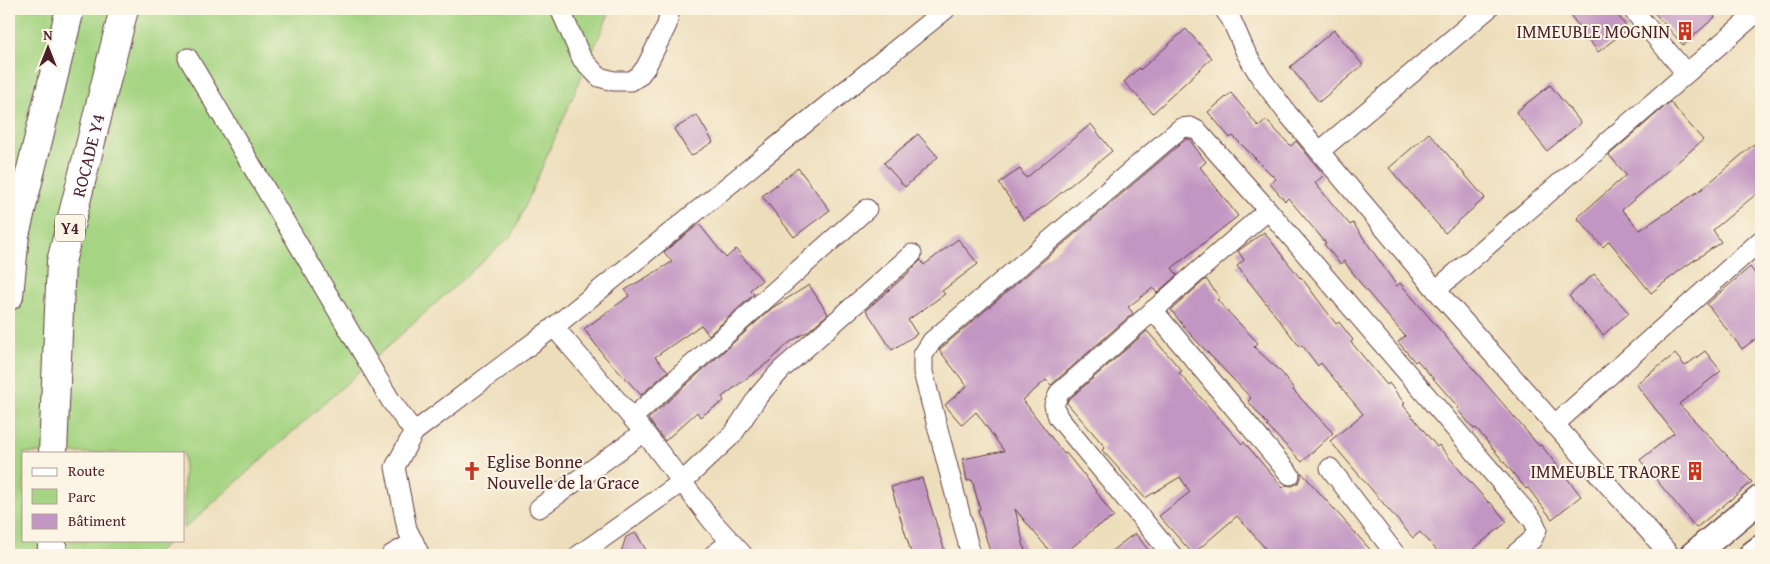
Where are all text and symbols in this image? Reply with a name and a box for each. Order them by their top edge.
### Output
place label: IMMEUBLE MOGNIN [1517,18,1670,45]
building icon: IMMEUBLE MOGNIN [1674,20,1696,42]
north arrow [22,22,72,72]
text: N [43,25,53,45]
street label: ROCADE Y4 [64,111,111,200]
road number: Y4 [55,214,85,242]
place label: Eglise Bonne Nouvelle de la Grace [487,448,640,496]
legend [22,452,185,542]
place label: IMMEUBLE TRAORE [1530,458,1680,485]
text: Route [68,460,105,481]
church icon: Eglise Bonne Nouvelle de la Grace [461,460,483,482]
building icon: IMMEUBLE TRAORE [1684,460,1706,482]
text: Parc [68,486,96,507]
text: Bâtiment [68,510,127,531]

